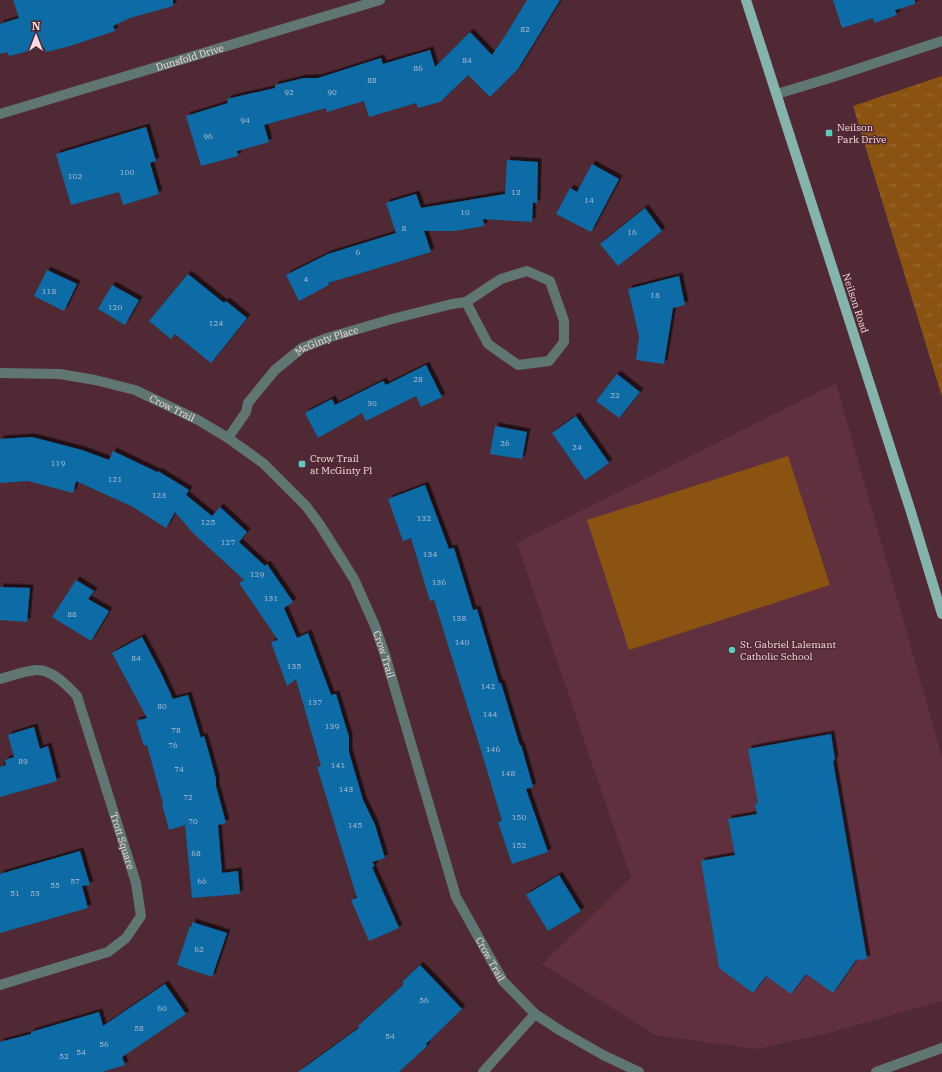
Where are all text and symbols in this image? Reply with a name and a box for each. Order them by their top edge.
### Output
north arrow [16,16,56,56]
text: N [32,19,41,33]
house number: 82 [520,24,530,34]
street label: Dunsfold Drive [154,41,225,74]
house number: 84 [462,55,472,65]
house number: 86 [413,63,423,73]
house number: 88 [367,75,377,85]
house number: 92 [284,87,294,97]
house number: 90 [327,87,337,97]
house number: 94 [240,115,250,125]
place label: Neilson Park Drive [837,121,886,146]
marker: Neilson Park Drive [824,128,834,138]
house number: 96 [203,131,213,141]
house number: 100 [120,167,134,177]
house number: 102 [68,171,82,181]
house number: 12 [511,187,521,197]
house number: 14 [584,195,594,205]
house number: 10 [460,207,470,217]
house number: 8 [402,223,407,233]
house number: 16 [627,227,637,237]
house number: 6 [356,247,361,257]
street label: Neilson Road [840,272,871,335]
house number: 4 [304,274,309,284]
house number: 118 [42,286,56,296]
house number: 18 [650,290,660,300]
house number: 120 [108,302,122,312]
house number: 124 [209,318,223,328]
street label: McGinty Place [292,323,360,358]
house number: 28 [413,374,423,384]
house number: 22 [610,390,620,400]
street label: Crow Trail [147,392,197,425]
house number: 30 [367,398,377,408]
house number: 26 [500,438,510,448]
house number: 24 [572,442,582,452]
place label: Crow Trail at McGinty Pl [310,452,372,477]
house number: 119 [51,458,65,468]
marker: Crow Trail at McGinty Pl [297,459,307,469]
house number: 121 [108,474,122,484]
house number: 123 [152,490,166,500]
house number: 132 [417,513,431,523]
house number: 125 [201,517,215,527]
house number: 127 [221,537,235,547]
house number: 134 [423,549,437,559]
house number: 129 [250,569,264,579]
house number: 136 [432,577,446,587]
house number: 131 [264,593,278,603]
house number: 88 [67,609,77,619]
house number: 138 [452,613,466,623]
street label: Crow Trail [370,629,397,680]
house number: 140 [455,637,469,647]
place label: St. Gabriel Lalemant Catholic School [740,638,837,663]
marker: St. Gabriel Lalemant Catholic School [727,645,737,655]
house number: 84 [131,653,141,663]
house number: 135 [287,661,301,671]
house number: 142 [481,681,495,691]
house number: 137 [308,697,322,707]
house number: 80 [157,701,167,711]
house number: 144 [483,709,497,719]
house number: 139 [325,721,339,731]
house number: 78 [171,725,181,735]
house number: 76 [168,740,178,750]
house number: 146 [486,744,500,754]
house number: 89 [18,756,28,766]
house number: 141 [331,760,345,770]
house number: 74 [174,764,184,774]
house number: 148 [501,768,515,778]
house number: 143 [339,784,353,794]
house number: 72 [183,792,193,802]
street label: Trott Square [107,811,137,871]
house number: 150 [512,812,526,822]
house number: 70 [188,816,198,826]
house number: 145 [348,820,362,830]
house number: 152 [512,840,526,850]
house number: 68 [191,848,201,858]
house number: 57 [70,876,80,886]
house number: 66 [197,876,207,886]
house number: 55 [50,880,60,890]
house number: 51 [10,888,20,898]
house number: 53 [30,888,40,898]
street label: Crow Trail [473,935,508,984]
house number: 62 [194,944,204,954]
house number: 56 [419,995,429,1005]
house number: 60 [157,1003,167,1013]
house number: 58 [134,1023,144,1033]
house number: 54 [385,1031,395,1041]
house number: 56 [99,1039,109,1049]
house number: 54 [76,1047,86,1057]
house number: 52 [59,1051,69,1061]

